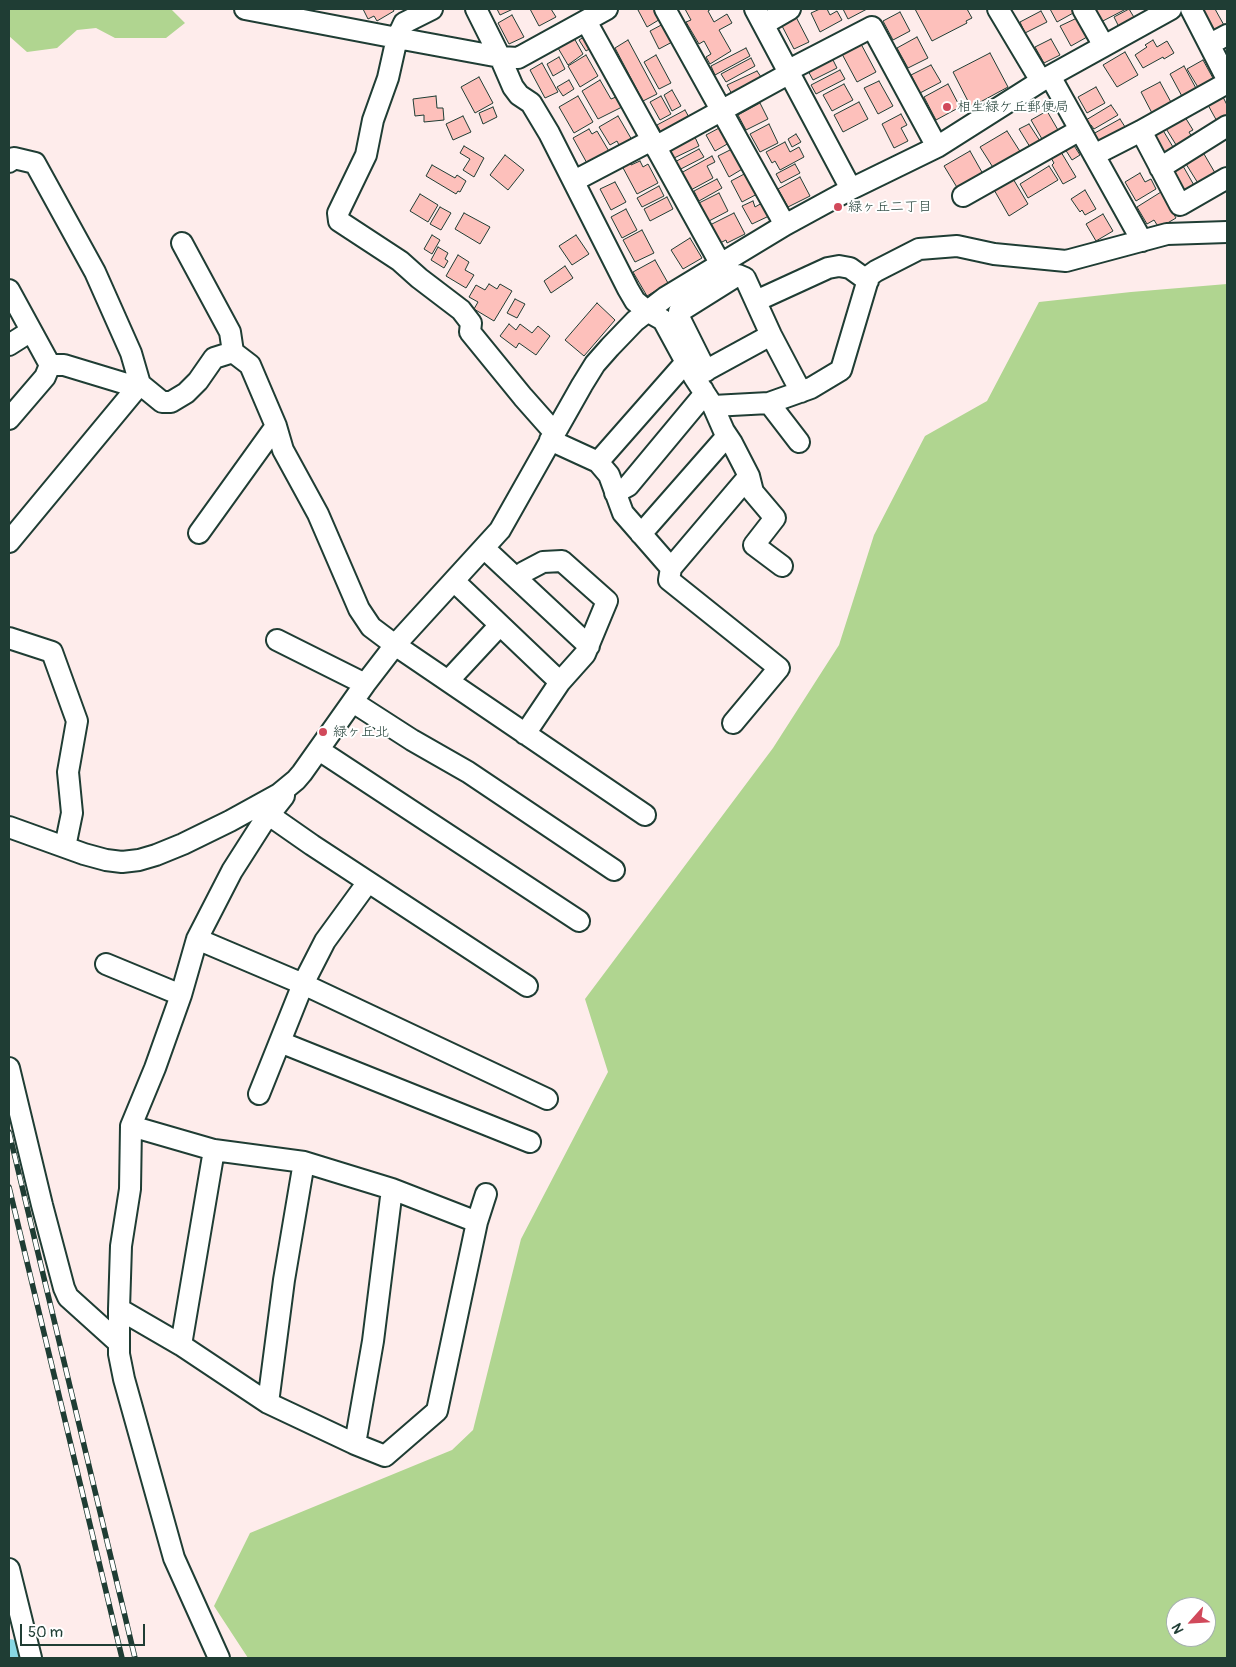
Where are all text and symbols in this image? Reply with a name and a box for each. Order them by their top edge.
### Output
place label: 相生緑ケ丘郵便局 [957,99,1069,115]
marker: 相生緑ケ丘郵便局 [941,101,953,113]
place label: 緑ヶ丘二丁目 [848,199,932,215]
marker: 緑ヶ丘二丁目 [832,201,844,213]
place label: 緑ヶ丘北 [333,724,389,740]
marker: 緑ヶ丘北 [317,726,329,738]
north arrow [1166,1597,1216,1647]
scale bar [22,1614,148,1646]
text: N [1168,1620,1188,1636]
text: 50 m [28,1623,63,1642]

